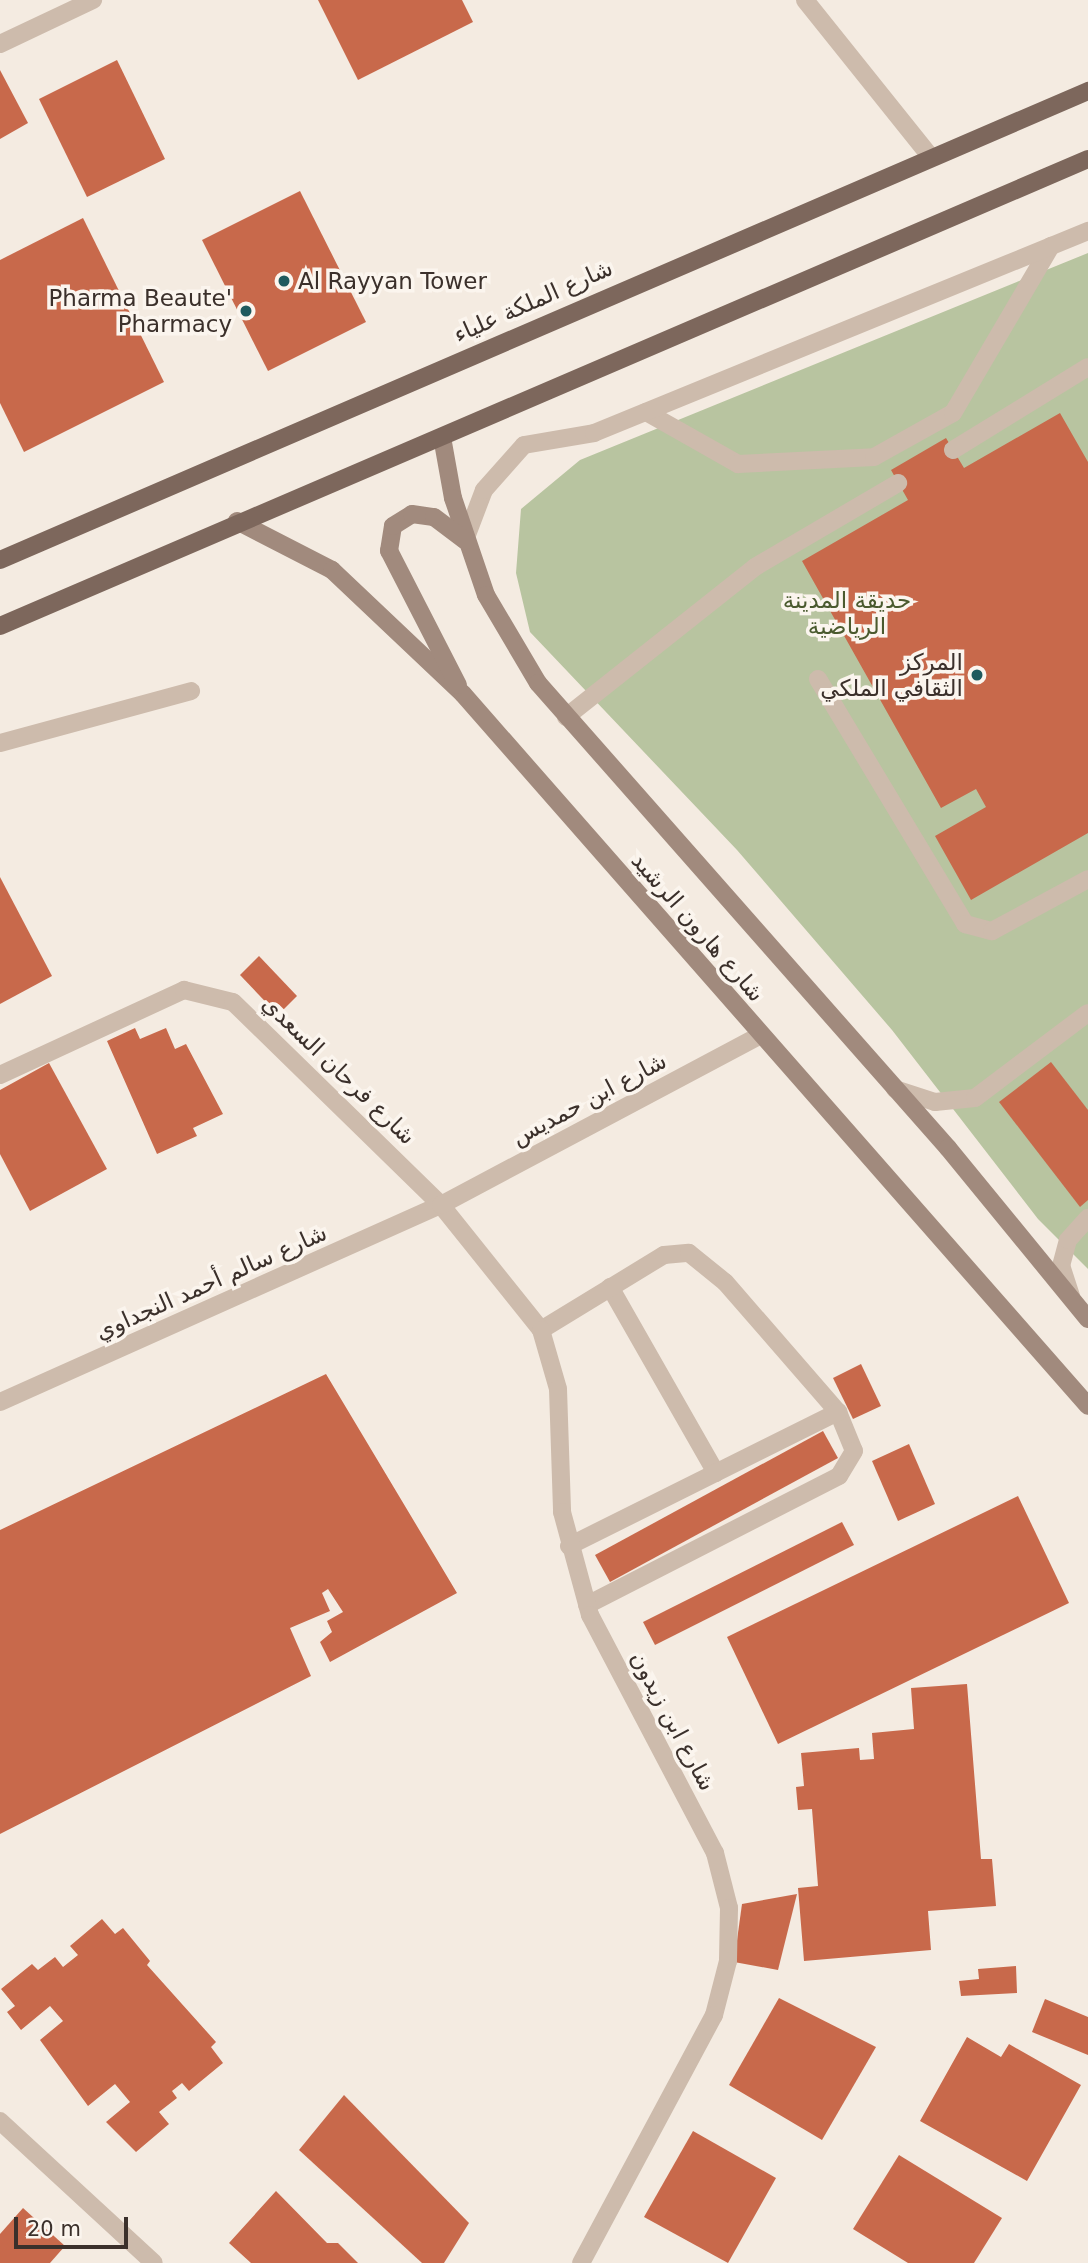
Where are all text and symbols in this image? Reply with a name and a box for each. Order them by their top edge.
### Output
street label: شارع الملكة علياء [449,254,617,348]
place label: Al Rayyan Tower [298,267,487,295]
marker: Al Rayyan Tower [276,273,292,289]
place label: Pharma Beaute' Pharmacy [49,284,232,338]
marker: Pharma Beaute' Pharmacy [238,303,254,319]
park label: حديقة المدينة الرياضية [783,586,911,640]
place label: المركز الثقافي الملكي [820,648,963,702]
marker: المركز الثقافي الملكي [969,667,985,683]
street label: شارع هارون الرشيد [626,847,770,1007]
street label: شارع فرحان السعدي [257,990,421,1150]
street label: شارع ابن حمديس [507,1047,671,1151]
street label: شارع سالم أحمد النجداوي [91,1218,331,1346]
street label: شارع ابن زيدون [625,1647,721,1795]
scale bar [18,2204,131,2248]
text: 20 m [27,2217,81,2241]

